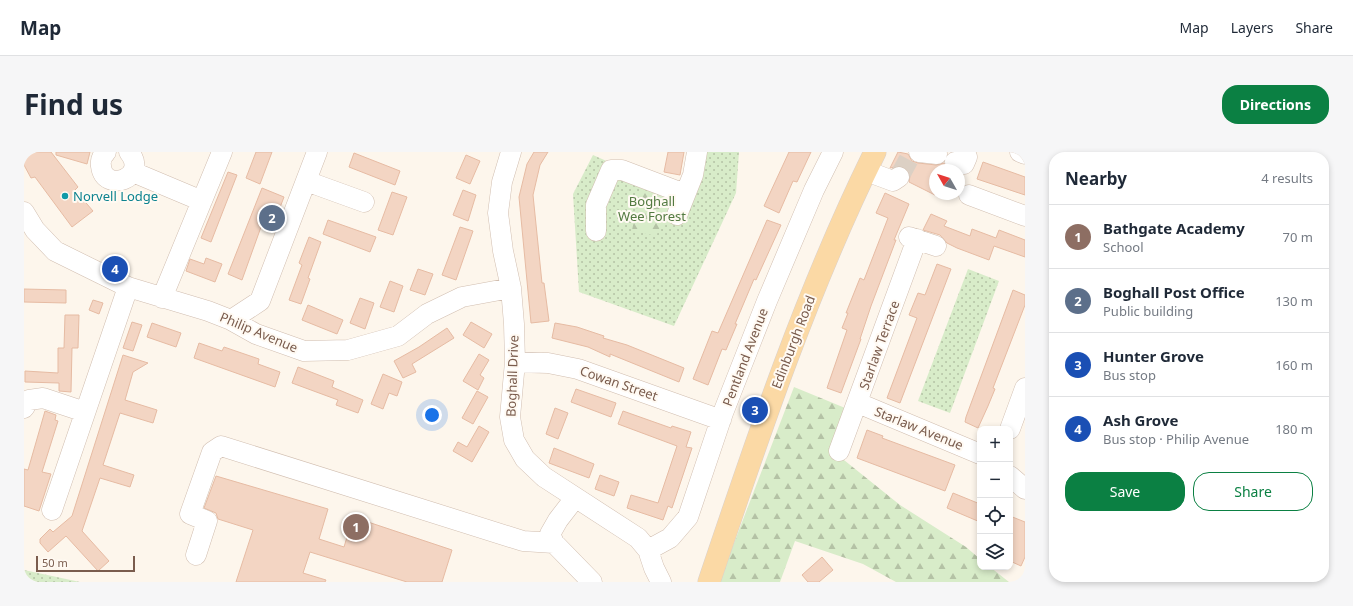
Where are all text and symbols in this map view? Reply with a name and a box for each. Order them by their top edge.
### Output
text: Map [20,15,61,41]
text: Map [1180,18,1209,37]
text: Layers [1231,18,1273,37]
text: Share [1295,18,1333,37]
text: Find us [24,85,123,123]
button: Directions [1222,85,1329,124]
north arrow [929,164,965,200]
text: Nearby [1065,167,1127,190]
text: 4 results [1261,169,1313,187]
place label: Norvell Lodge [73,187,158,205]
marker: Norvell Lodge [60,191,70,201]
park label: Boghall Wee Forest [618,192,686,225]
pin: 2 [259,203,285,233]
text: Bathgate Academy [1103,218,1245,238]
text: 1 [1074,228,1082,246]
text: 70 m [1283,228,1313,246]
text: School [1103,238,1144,256]
pin: 4 [102,254,128,284]
text: Boghall Post Office [1103,282,1245,302]
text: 2 [1074,292,1082,310]
text: 130 m [1275,292,1313,310]
street label: Edinburgh Road [767,293,819,391]
street label: Starlaw Terrace [855,298,903,392]
text: Public building [1103,302,1193,320]
street label: Pentland Avenue [718,305,772,409]
street label: Philip Avenue [217,308,301,356]
street label: Boghall Drive [502,335,522,417]
text: Hunter Grove [1103,346,1204,366]
text: 3 [1074,356,1082,374]
text: 160 m [1275,356,1313,374]
street label: Cowan Street [578,361,661,405]
text: Bus stop [1103,366,1156,384]
pin: 3 [742,395,768,425]
street label: Starlaw Avenue [872,402,966,454]
your location [422,405,442,425]
text: Ash Grove [1103,410,1178,430]
text: 4 [1074,420,1082,438]
text: 180 m [1275,420,1313,438]
map controls [977,426,1013,570]
button: + [977,426,1013,462]
text: Bus stop · Philip Avenue [1103,430,1249,448]
button: − [977,462,1013,498]
button: Save [1065,472,1185,511]
button: Share [1193,472,1313,511]
button: locate [977,498,1013,534]
pin: 1 [343,512,369,542]
button: layers [977,534,1013,570]
scale bar [36,554,135,573]
text: 50 m [42,555,68,570]

